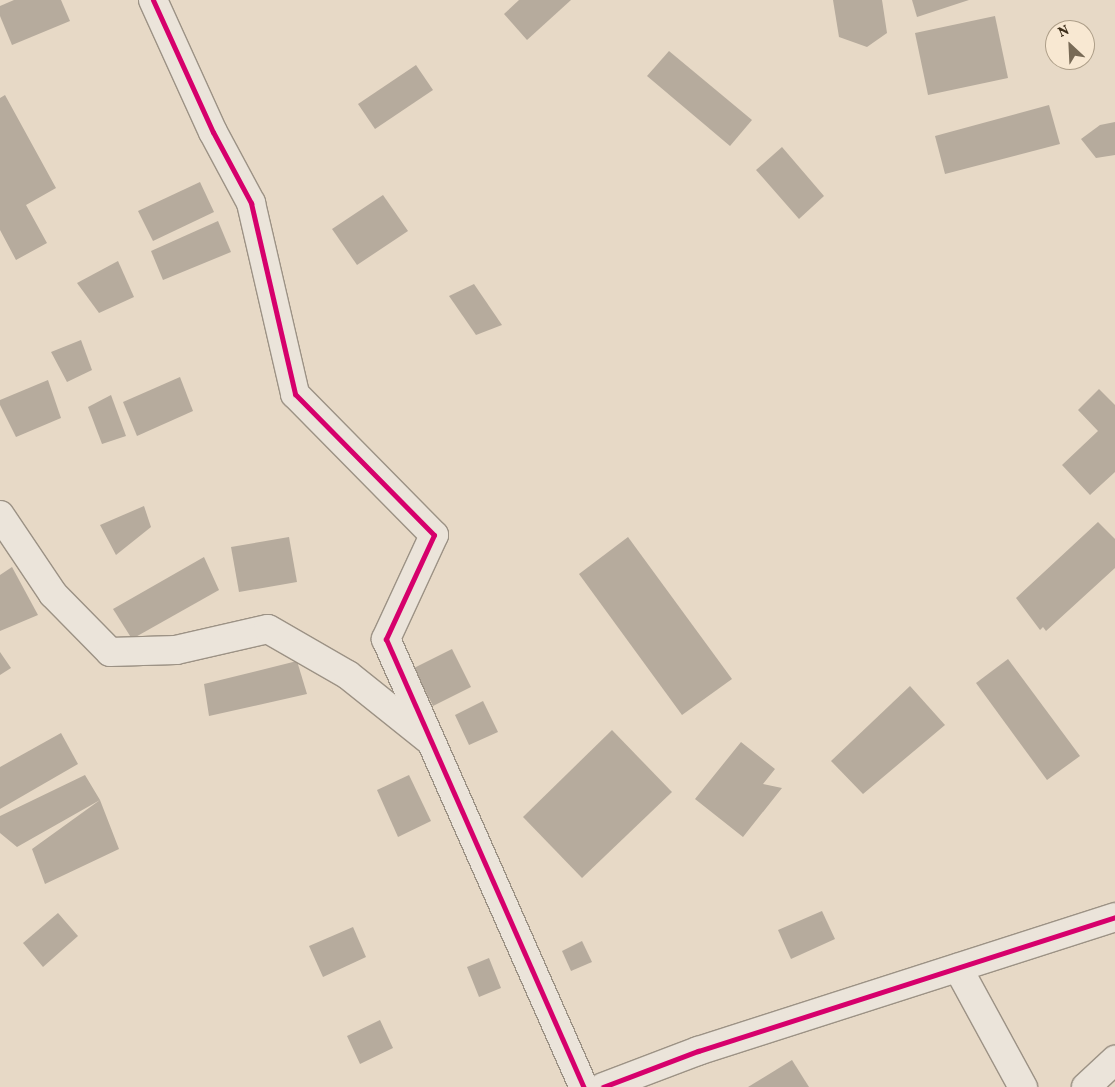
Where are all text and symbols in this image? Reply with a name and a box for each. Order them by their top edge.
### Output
north arrow [1045,20,1095,70]
text: N [1055,21,1072,43]

